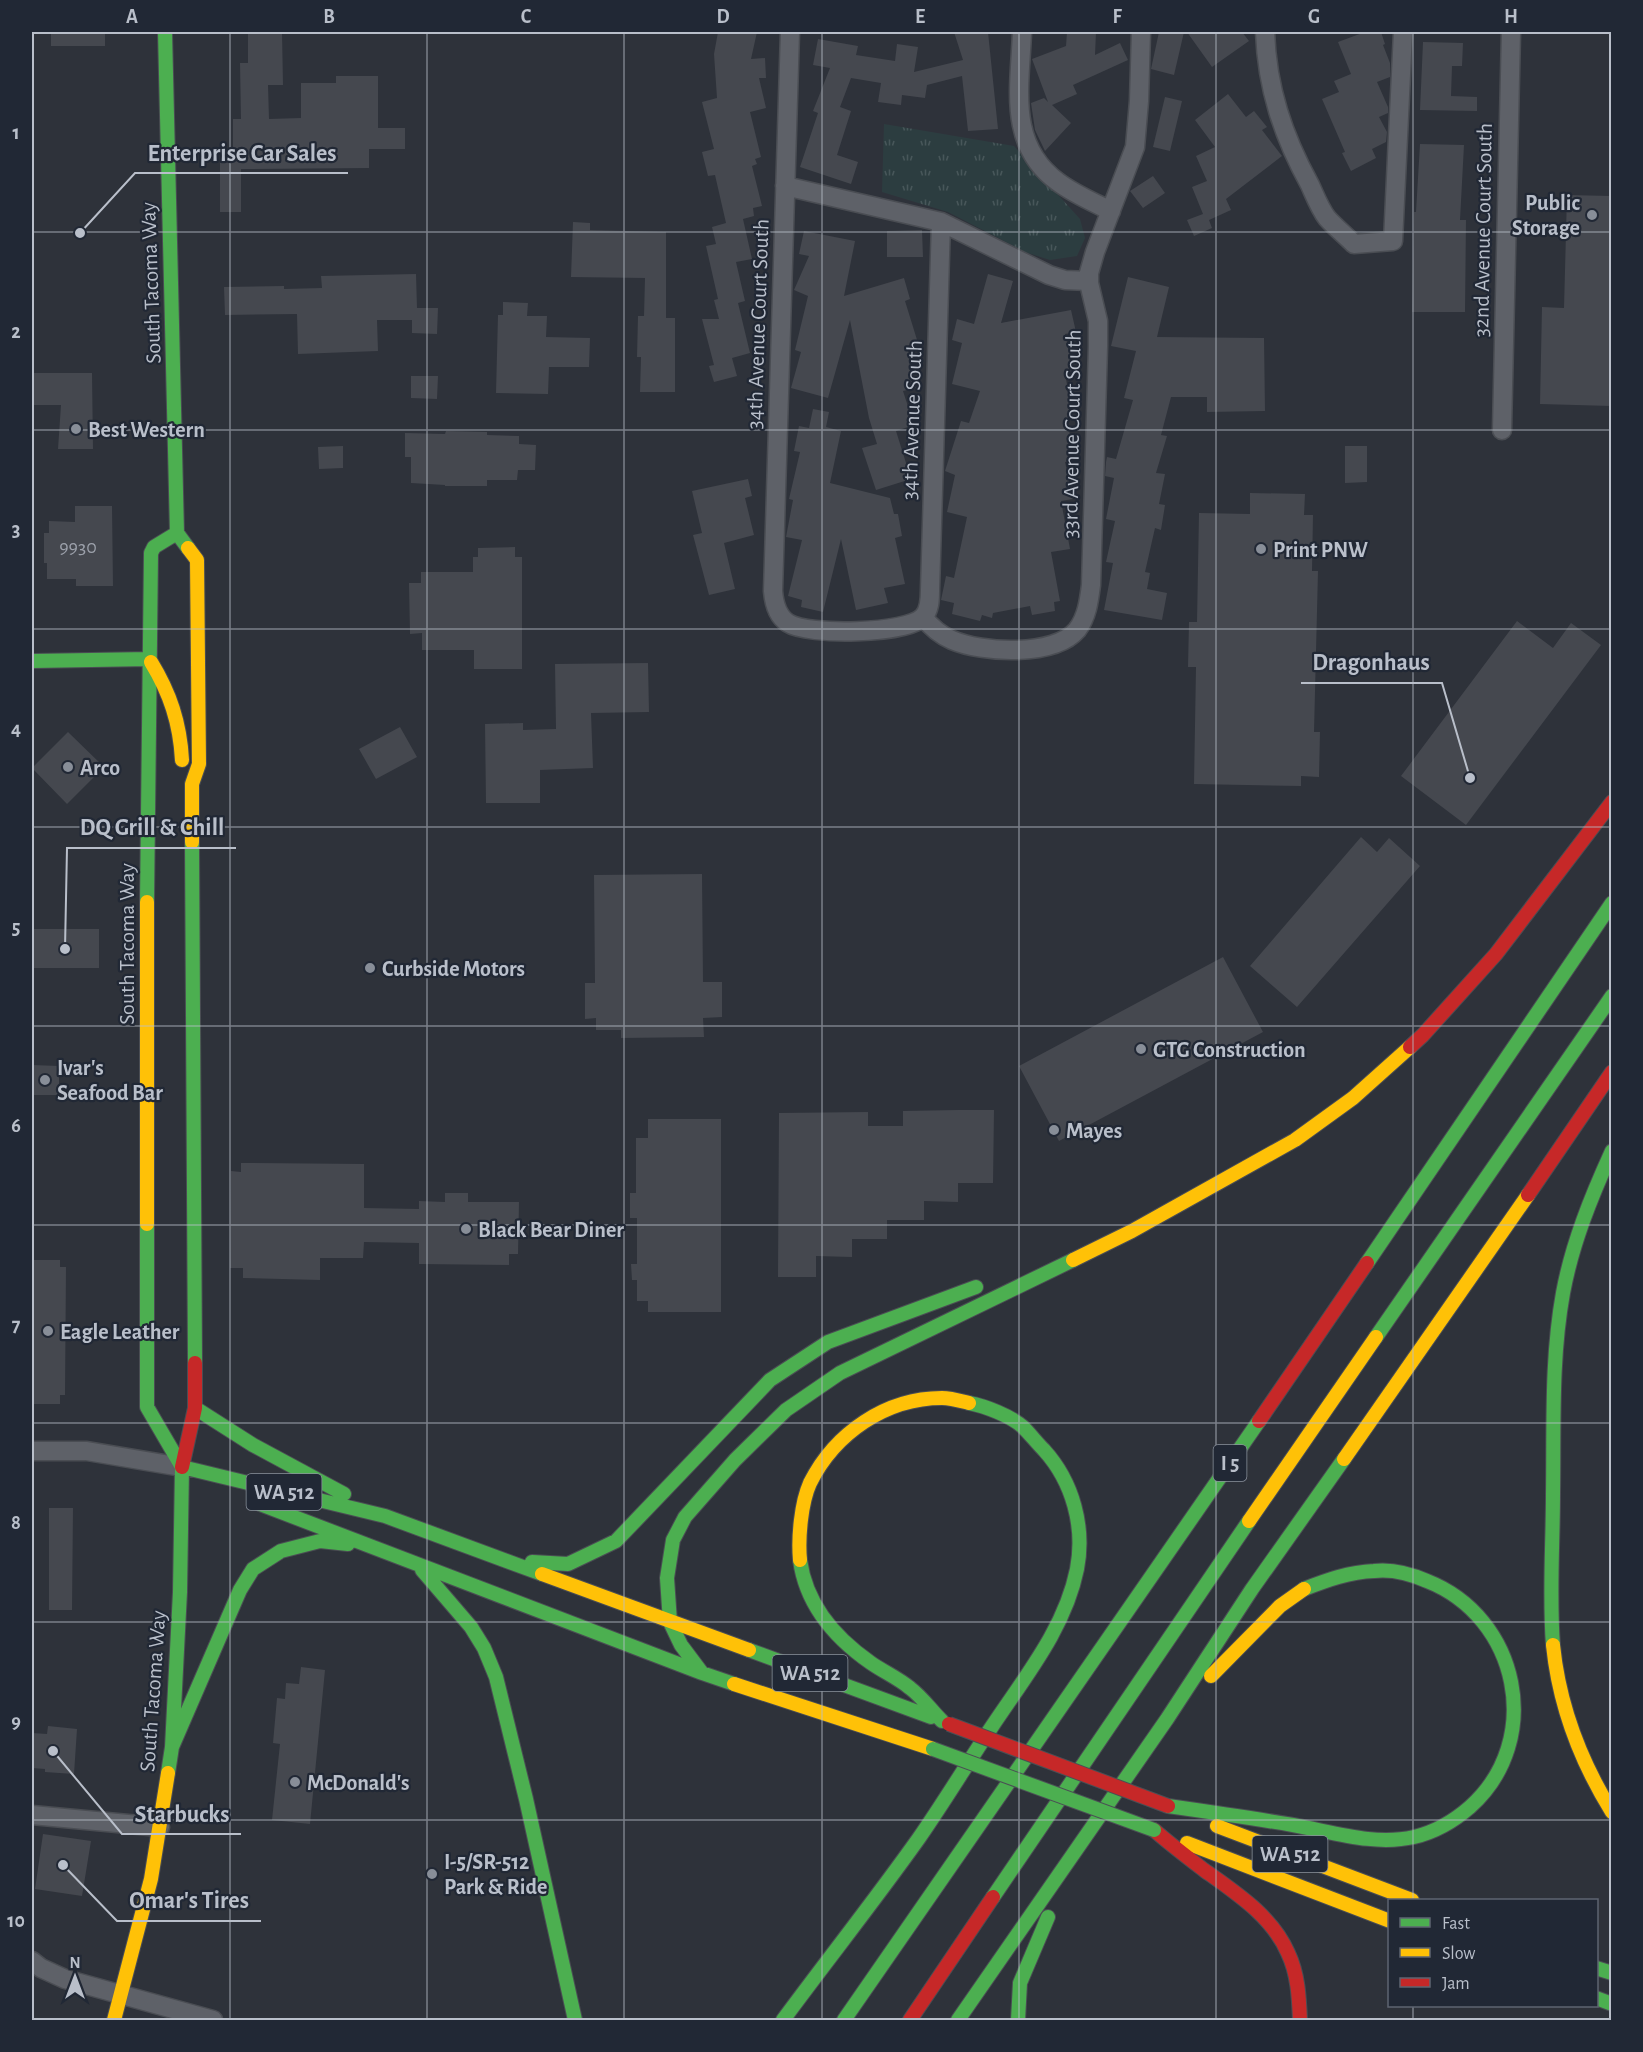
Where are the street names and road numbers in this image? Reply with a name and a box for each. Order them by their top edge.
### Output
street label: 32nd Avenue Court South [1470,123,1496,337]
street label: South Tacoma Way [137,201,165,364]
street label: 34th Avenue Court South [743,218,773,430]
street label: 33rd Avenue Court South [1059,329,1085,539]
street label: 34th Avenue South [898,340,926,500]
street label: South Tacoma Way [116,863,138,1025]
road number: I 5 [1214,1445,1246,1481]
road number: WA 512 [246,1474,322,1510]
street label: South Tacoma Way [136,1609,170,1772]
road number: WA 512 [772,1655,848,1691]
road number: WA 512 [1252,1836,1328,1872]

